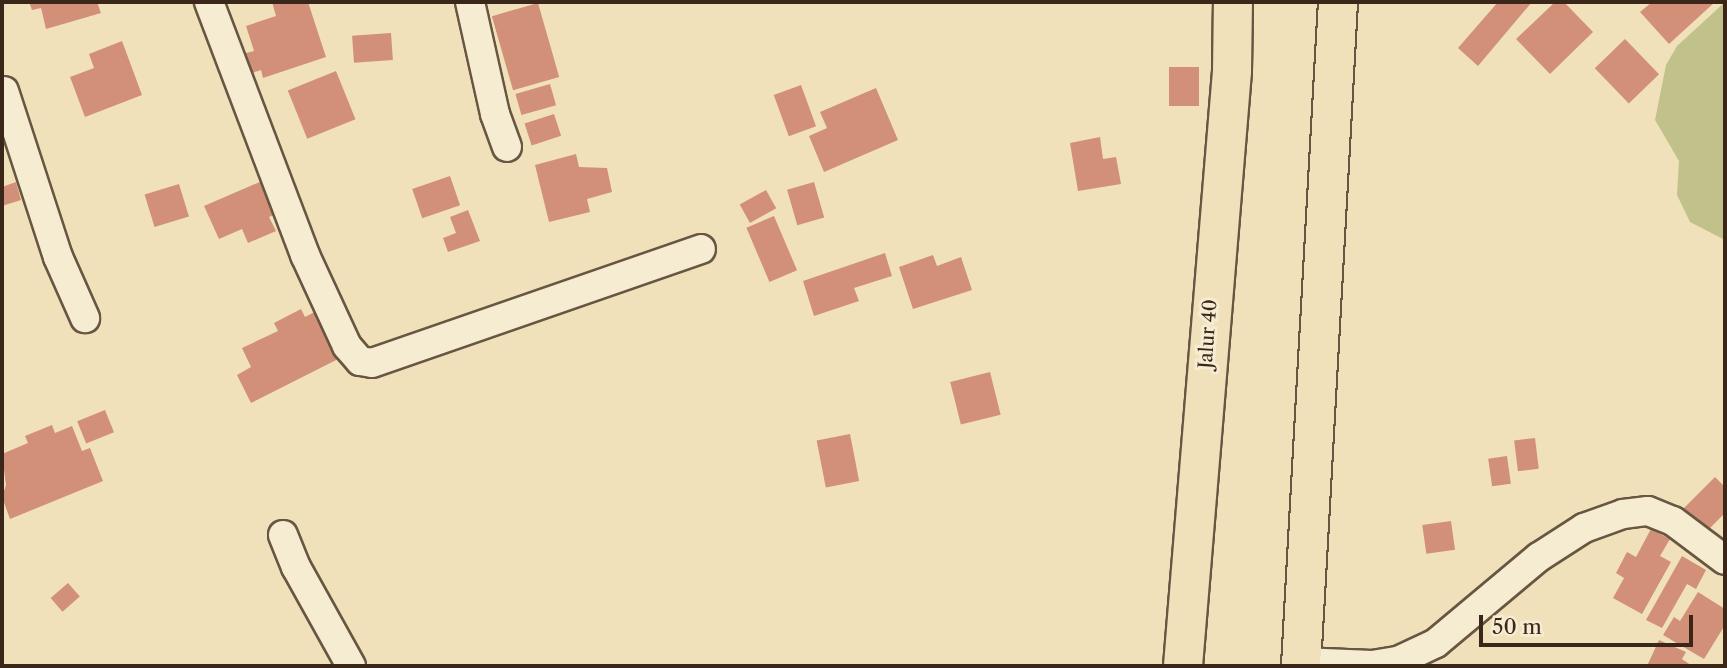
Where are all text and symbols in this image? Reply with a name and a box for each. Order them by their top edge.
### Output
street label: Jalur 40 [1194,298,1222,370]
scale bar [1482,602,1696,646]
text: 50 m [1492,614,1542,639]

